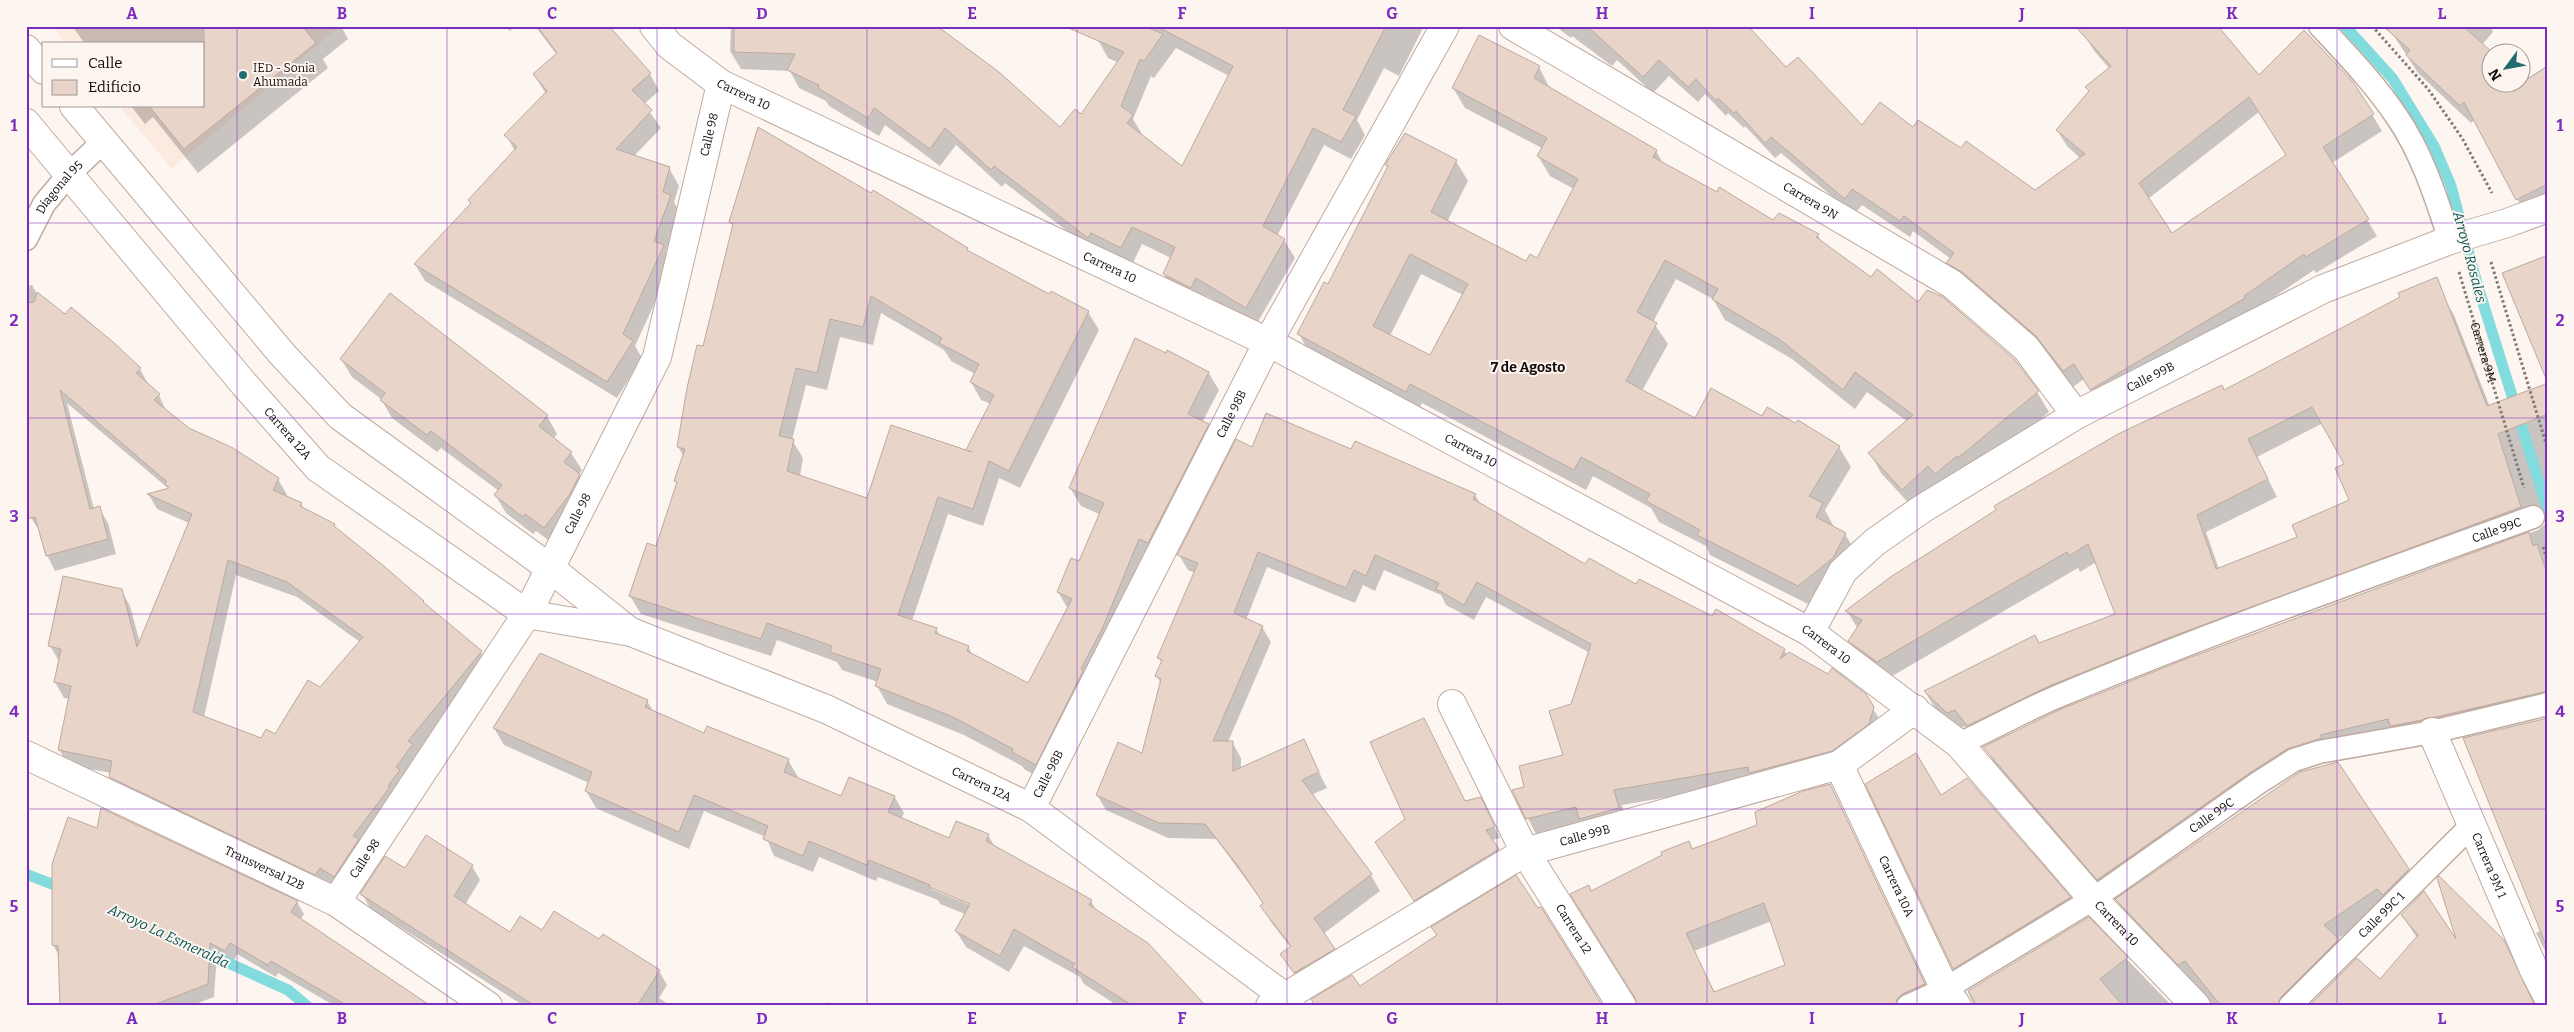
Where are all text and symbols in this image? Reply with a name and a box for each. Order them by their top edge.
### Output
text: A [126,4,138,23]
text: B [337,4,347,23]
text: C [547,4,557,23]
text: D [756,4,768,23]
text: E [967,4,977,23]
text: F [1178,4,1187,23]
text: G [1386,4,1398,23]
text: H [1596,4,1609,23]
text: I [1809,4,1815,23]
text: J [2018,4,2025,23]
text: K [2226,4,2238,23]
text: L [2438,4,2447,23]
legend [42,42,205,108]
north arrow [2482,42,2532,92]
text: Calle [88,54,122,72]
place label: IED - Sonia Ahumada [253,61,316,89]
text: N [2485,65,2505,84]
marker: IED - Sonia Ahumada [237,69,249,81]
street label: Carrera 10 [714,76,772,113]
text: Edificio [88,78,141,96]
street label: Calle 98 [697,111,721,158]
text: 1 [11,116,18,135]
text: 1 [2557,116,2564,135]
street label: Diagonal 95 [33,158,86,216]
street label: Carrera 9N [1780,179,1841,223]
water label: Arroyo Rosales [2449,209,2490,305]
street label: Carrera 10 [1081,249,1139,286]
text: 2 [9,311,19,330]
text: 2 [2555,311,2565,330]
street label: Carrera 9M [2467,320,2499,385]
district label: 7 de Agosto [1491,359,1565,376]
street label: Calle 99B [2124,359,2177,395]
street label: Calle 98B [1213,388,1249,440]
street label: Carrera 12A [261,405,315,463]
street label: Carrera 10 [1442,431,1499,470]
street label: Calle 98 [562,491,594,537]
text: 3 [9,507,19,526]
text: 3 [2555,507,2565,526]
street label: Calle 99C [2470,515,2524,546]
street label: Carrera 10 [1799,622,1853,667]
text: 4 [9,702,19,721]
text: 4 [2555,702,2565,721]
street label: Calle 98B [1030,748,1066,800]
street label: Carrera 12A [949,764,1014,805]
street label: Calle 99C [2186,795,2237,836]
street label: Calle 99B [1558,822,1612,849]
street label: Carrera 9M 1 [2469,830,2509,900]
street label: Calle 98 [347,836,383,881]
street label: Transversal 12B [222,843,307,893]
street label: Carrera 10A [1876,853,1917,919]
street label: Calle 99C 1 [2356,889,2407,941]
text: 5 [10,897,19,916]
text: 5 [2556,897,2565,916]
street label: Carrera 10 [2092,898,2142,949]
water label: Arroyo La Esmeralda [105,901,232,972]
street label: Carrera 12 [1553,901,1594,956]
text: A [126,1009,138,1028]
text: B [337,1009,347,1028]
text: C [547,1009,557,1028]
text: D [756,1009,768,1028]
text: E [967,1009,977,1028]
text: F [1178,1009,1187,1028]
text: G [1386,1009,1398,1028]
text: H [1596,1009,1609,1028]
text: I [1809,1009,1815,1028]
text: J [2018,1009,2025,1028]
text: K [2226,1009,2238,1028]
text: L [2438,1009,2447,1028]

